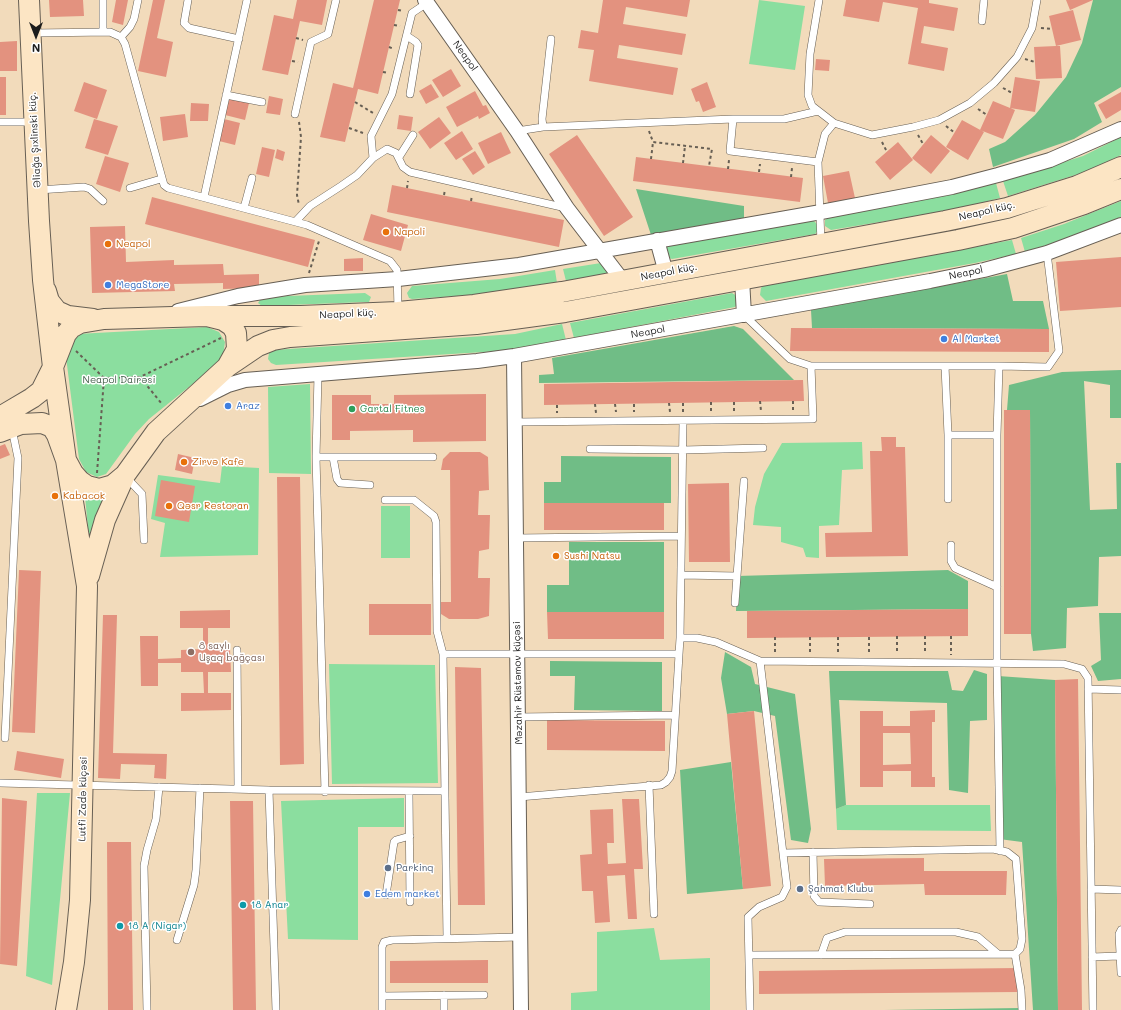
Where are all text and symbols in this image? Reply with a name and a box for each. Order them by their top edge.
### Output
north arrow [16,16,56,56]
street label: Neapol [450,38,480,74]
text: N [32,41,40,56]
street label: Əliağa Şıxlinski küç. [26,92,44,188]
street label: Neapol küç. [958,199,1016,223]
place label: Napoli [394,226,425,238]
marker: Napoli [381,227,391,237]
place label: Neapol [116,238,150,250]
marker: Neapol [103,239,113,249]
street label: Neapol küç. [640,261,698,283]
street label: Neapol [948,264,984,282]
place label: MegaStore [116,279,169,291]
marker: MegaStore [103,280,113,290]
street label: Neapol küç. [319,307,377,321]
street label: Neapol [630,323,666,341]
place label: Al Market [952,333,1000,345]
marker: Al Market [939,334,949,344]
park label: Neapol Dairəsi [83,374,155,386]
place label: Araz [236,400,260,412]
marker: Araz [223,401,233,411]
place label: Gartal Fitnes [360,403,425,415]
marker: Gartal Fitnes [347,404,357,414]
place label: Zirvə Kafe [192,456,244,468]
marker: Zirvə Kafe [179,457,189,467]
place label: Kabacok [63,490,105,502]
marker: Kabacok [50,491,60,501]
place label: Qəsr Restoran [177,500,249,512]
marker: Qəsr Restoran [164,501,174,511]
place label: Sushi Natsu [564,550,620,562]
marker: Sushi Natsu [551,551,561,561]
street label: Məzahir Rüstəmov küçəsi [511,621,525,745]
place label: 8 saylı Uşaq bağçası [199,640,265,664]
marker: 8 saylı Uşaq bağçası [186,647,196,657]
street label: Lutfi Zadə küçəsi [76,757,90,841]
place label: Parkinq [396,862,434,874]
marker: Parkinq [383,863,393,873]
place label: Şahmat Klubu [808,883,873,895]
marker: Şahmat Klubu [795,884,805,894]
place label: Edem market [375,888,440,900]
marker: Edem market [362,889,372,899]
place label: 18 Anar [251,899,288,911]
marker: 18 Anar [238,900,248,910]
place label: 18 A (Nigar) [128,920,186,932]
marker: 18 A (Nigar) [115,921,125,931]

